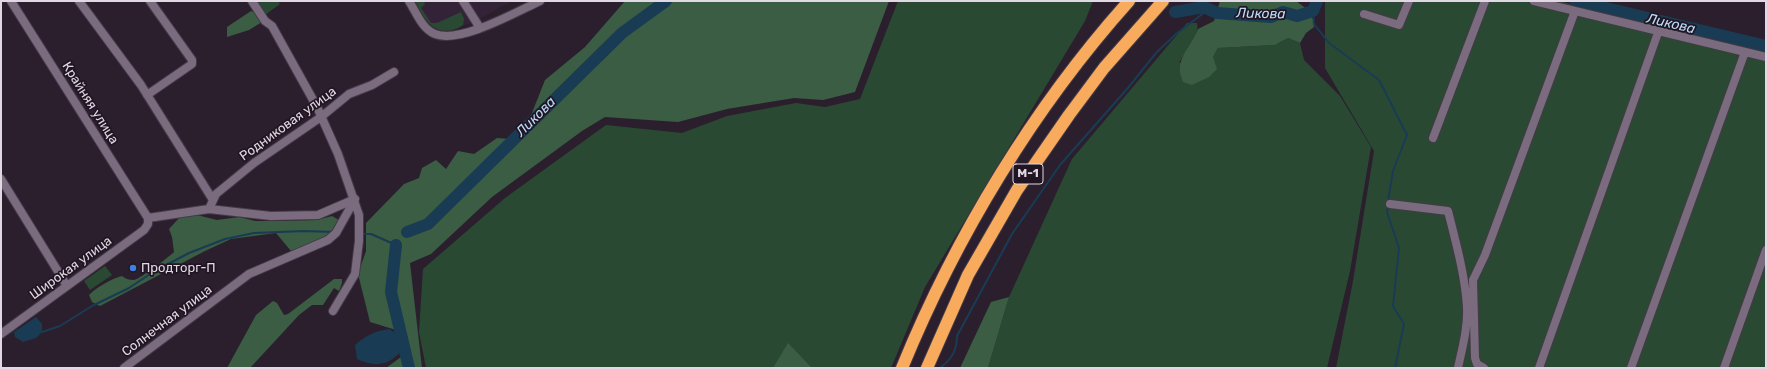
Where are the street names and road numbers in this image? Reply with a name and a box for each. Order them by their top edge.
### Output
street label: Крайняя улица [59,59,121,147]
street label: Родниковая улица [237,84,339,164]
road number: М-1 [1013,164,1043,184]
street label: Широкая улица [27,233,115,303]
street label: Солнечная улица [119,282,215,360]

